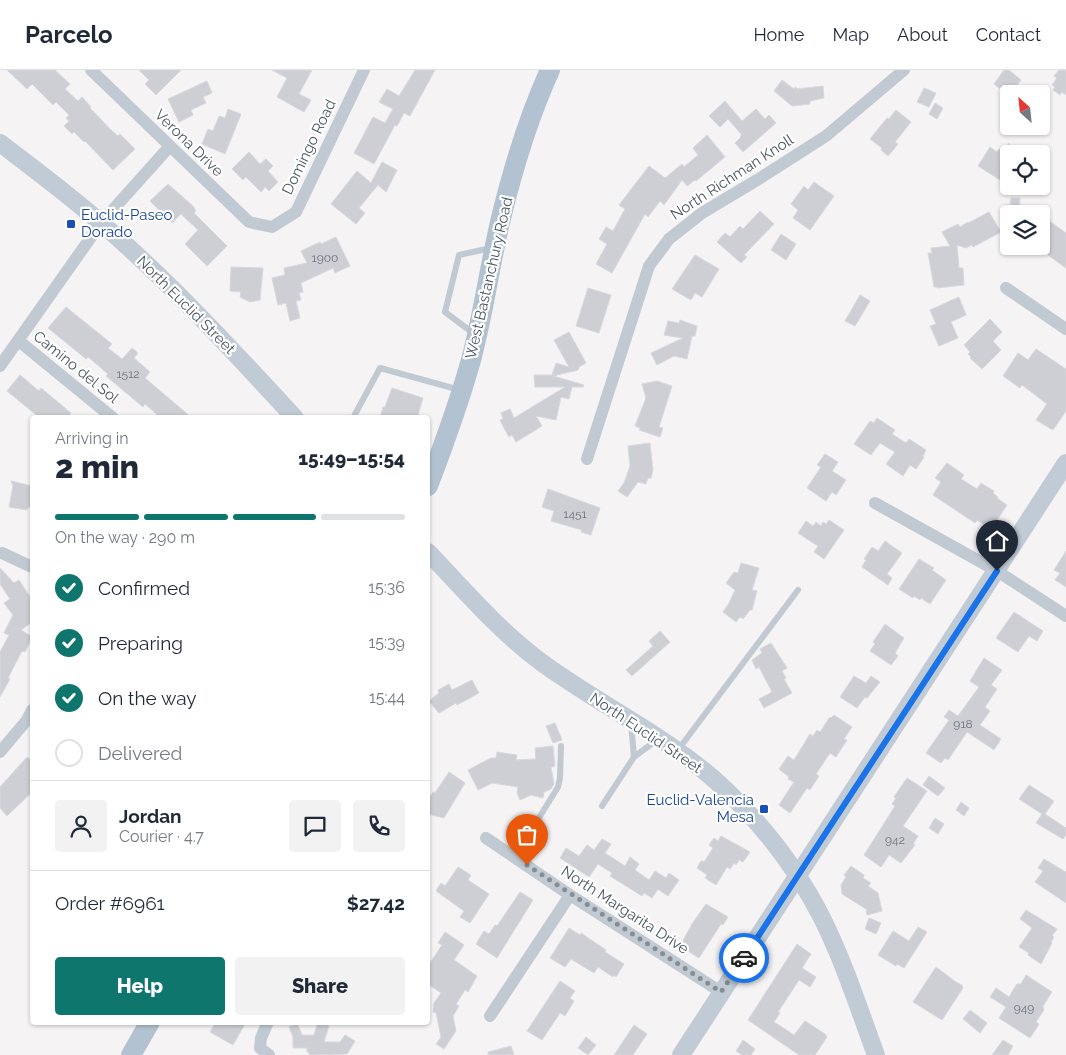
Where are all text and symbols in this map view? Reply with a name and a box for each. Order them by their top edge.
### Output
text: Parcelo [25,20,113,49]
text: Home [753,24,804,45]
text: Map [832,24,869,45]
text: About [897,24,948,45]
text: Contact [976,24,1041,45]
north arrow [1000,85,1050,135]
map controls [1000,85,1050,255]
street label: Domingo Road [278,97,340,197]
street label: Verona Drive [151,106,227,180]
street label: North Richman Knoll [667,130,798,224]
button: locate [1000,145,1050,195]
street label: West Bastanchury Road [462,195,516,361]
button: layers [1000,205,1050,255]
place label: Euclid-Paseo Dorado [81,206,173,241]
marker: Euclid-Paseo Dorado [65,218,77,230]
house number: 1900 [312,251,338,265]
street label: North Euclid Street [133,252,239,358]
street label: Camino del Sol [30,327,123,408]
house number: 1512 [116,367,140,381]
text: Arriving in [55,429,129,448]
text: 15:49–15:54 [298,447,405,469]
text: 2 min [55,448,139,485]
house number: 1451 [563,507,587,521]
pin [976,520,1018,571]
icon: home [983,527,1011,555]
text: On the way · 290 m [55,528,195,547]
icon: check [55,574,83,602]
text: Confirmed [98,577,190,599]
text: 15:36 [368,578,405,597]
icon: check [55,629,83,657]
text: Preparing [98,632,183,654]
text: 15:39 [369,633,405,652]
icon: check [55,684,83,712]
text: On the way [98,687,197,709]
text: 15:44 [369,688,405,707]
street label: North Euclid Street [586,689,706,777]
house number: 918 [953,717,973,731]
text: Delivered [98,742,182,764]
place label: Euclid-Valencia Mesa [647,791,754,826]
button: person [55,800,107,852]
button: chat [289,800,341,852]
button: phone [353,800,405,852]
marker: Euclid-Valencia Mesa [758,803,770,815]
text: Jordan [119,805,182,827]
pin [506,814,548,865]
icon: bag [513,821,541,849]
text: Courier · 4.7 [119,827,204,846]
house number: 942 [885,833,905,847]
street label: North Margarita Drive [558,862,692,958]
text: Order #6961 [55,892,165,914]
text: $27.42 [347,892,405,914]
courier [719,933,769,983]
icon: car [730,944,758,972]
button: Help [55,957,225,1015]
button: Share [235,957,405,1015]
house number: 949 [1014,1001,1034,1015]

